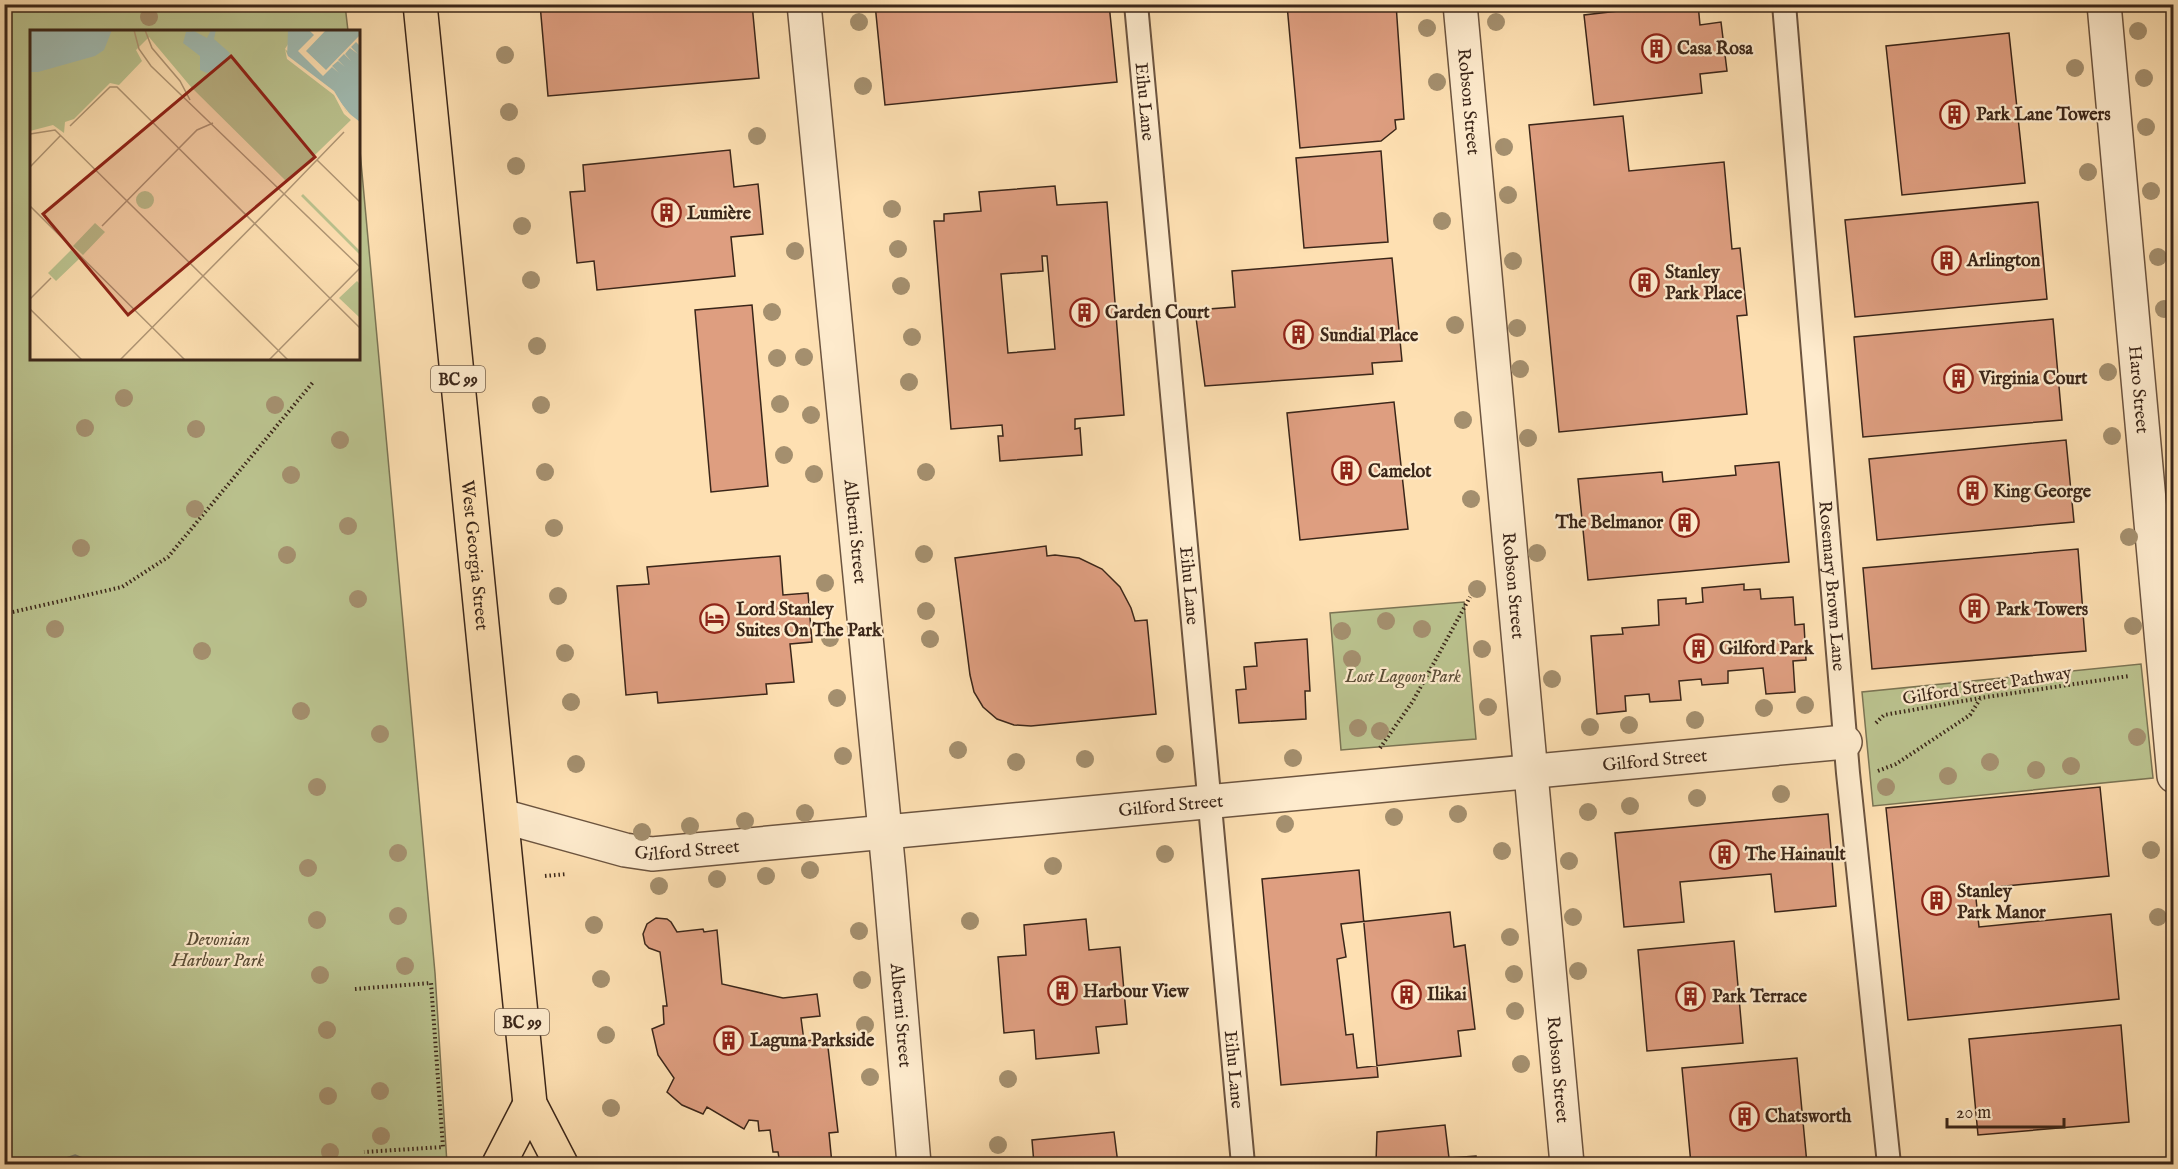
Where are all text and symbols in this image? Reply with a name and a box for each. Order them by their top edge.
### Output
inset map [30,30,360,360]
building icon: Casa Rosa [1640,32,1672,64]
place label: Casa Rosa [1677,38,1754,61]
street label: Robson Street [1451,47,1484,156]
street label: Eihu Lane [1128,62,1159,142]
building icon: Park Lane Towers [1939,98,1971,130]
place label: Park Lane Towers [1976,104,2111,127]
building icon: Lumière [650,197,682,229]
place label: Lumière [687,203,752,226]
building icon: Arlington [1930,244,1962,276]
place label: Arlington [1966,250,2041,273]
place label: Stanley Park Place [1665,262,1743,306]
building icon: Stanley Park Place [1628,266,1660,298]
building icon: Garden Court [1068,296,1100,328]
place label: Garden Court [1105,302,1211,325]
building icon: Sundial Place [1283,319,1315,351]
place label: Sundial Place [1320,325,1419,348]
street label: Haro Street [2122,345,2153,435]
building icon: Virginia Court [1942,362,1974,394]
road number: BC 99 [431,366,485,392]
place label: Virginia Court [1978,368,2088,391]
building icon: Camelot [1331,455,1363,487]
place label: Camelot [1368,461,1432,484]
building icon: King George [1956,475,1988,507]
street label: Alberni Street [838,477,871,585]
street label: West Georgia Street [455,479,493,632]
place label: King George [1993,481,2092,504]
street label: Rosemary Brown Lane [1812,500,1849,672]
building icon: The Belmanor [1668,506,1700,538]
place label: The Belmanor [1554,512,1663,535]
street label: Robson Street [1496,531,1529,640]
street label: Eihu Lane [1173,546,1203,626]
building icon: Park Towers [1959,593,1991,625]
place label: Lord Stanley Suites On The Park [736,599,883,643]
place label: Park Towers [1996,599,2089,622]
hotel icon: Lord Stanley Suites On The Park [699,603,731,635]
building icon: Gilford Park [1682,632,1714,664]
place label: Gilford Park [1719,638,1815,661]
street label: Gilford Street Pathway [1901,662,2073,711]
park label: Lost Lagoon Park [1344,666,1461,689]
street label: Gilford Street [1601,745,1708,778]
street label: Gilford Street [1118,790,1224,823]
street label: Gilford Street [633,836,740,867]
building icon: The Hainault [1708,838,1740,870]
place label: The Hainault [1744,844,1847,867]
place label: Stanley Park Manor [1957,881,2046,925]
building icon: Stanley Park Manor [1920,885,1952,917]
park label: Devonian Harbour Park [171,929,264,973]
street label: Alberni Street [884,961,916,1069]
building icon: Harbour View [1046,975,1078,1007]
building icon: Ilikai [1390,978,1422,1010]
building icon: Park Terrace [1675,980,1707,1012]
place label: Harbour View [1083,981,1190,1004]
place label: Ilikai [1427,984,1467,1007]
place label: Park Terrace [1712,986,1808,1009]
road number: BC 99 [495,1009,549,1035]
street label: Robson Street [1540,1015,1573,1124]
building icon: Laguna Parkside [713,1024,745,1056]
street label: Eihu Lane [1218,1029,1248,1110]
place label: Laguna Parkside [750,1030,875,1053]
scale bar [1947,1091,2064,1129]
building icon: Chatsworth [1728,1100,1760,1132]
text: 20 m [1956,1102,1991,1125]
place label: Chatsworth [1765,1106,1852,1129]

